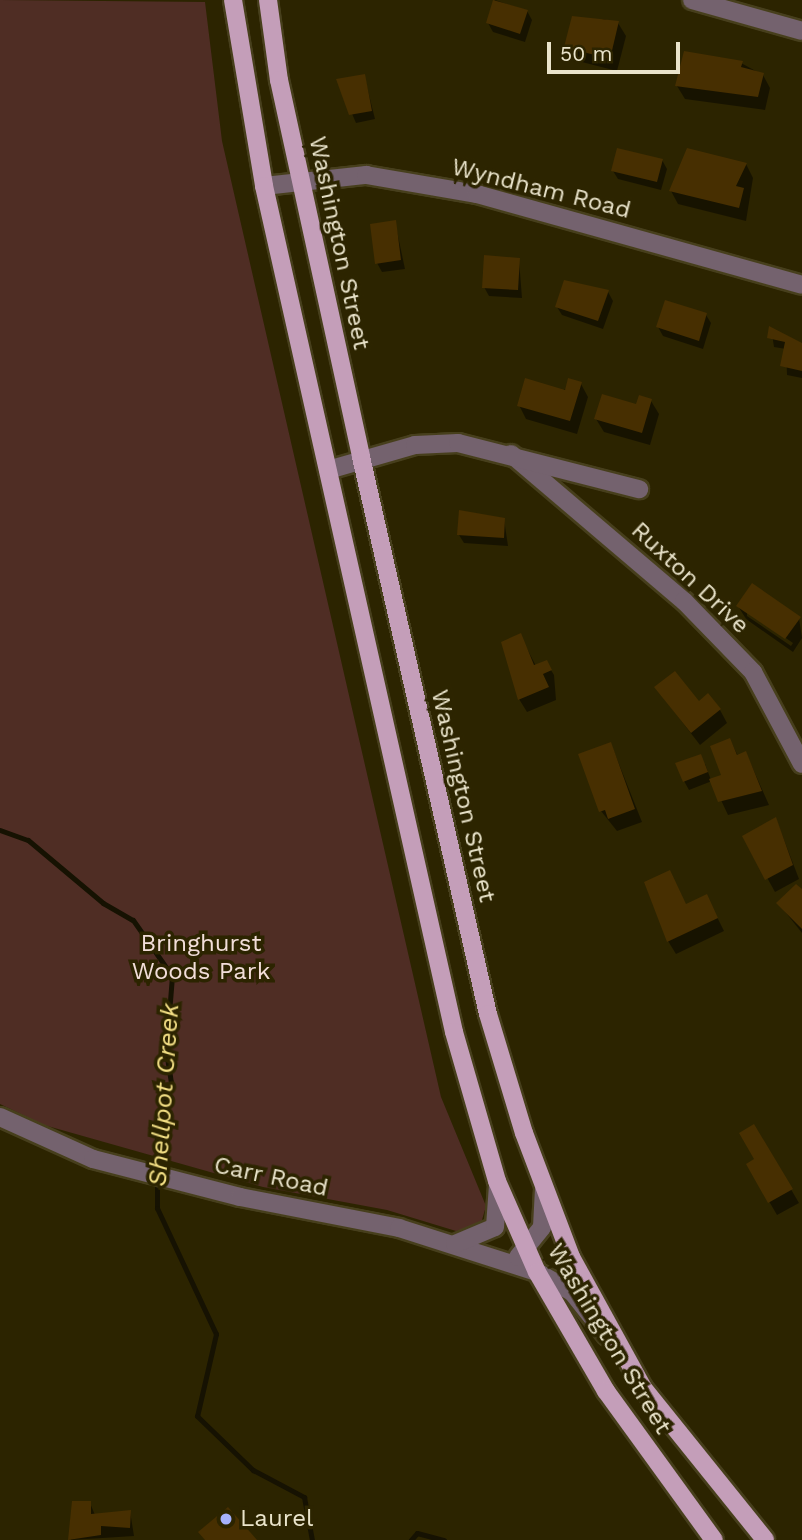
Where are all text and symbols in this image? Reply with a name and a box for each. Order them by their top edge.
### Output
scale bar [550,28,683,72]
text: 50 m [560,41,612,66]
street label: Washington Street [302,134,376,352]
street label: Wyndham Road [449,153,633,225]
street label: Ruxton Drive [625,516,755,640]
street label: Washington Street [425,687,501,905]
park label: Bringhurst Woods Park [132,930,270,986]
water label: Shellpot Creek [142,1002,186,1188]
street label: Carr Road [211,1151,331,1203]
street label: Washington Street [541,1239,677,1439]
place label: Laurel [240,1505,313,1533]
marker: Laurel [218,1511,234,1527]

